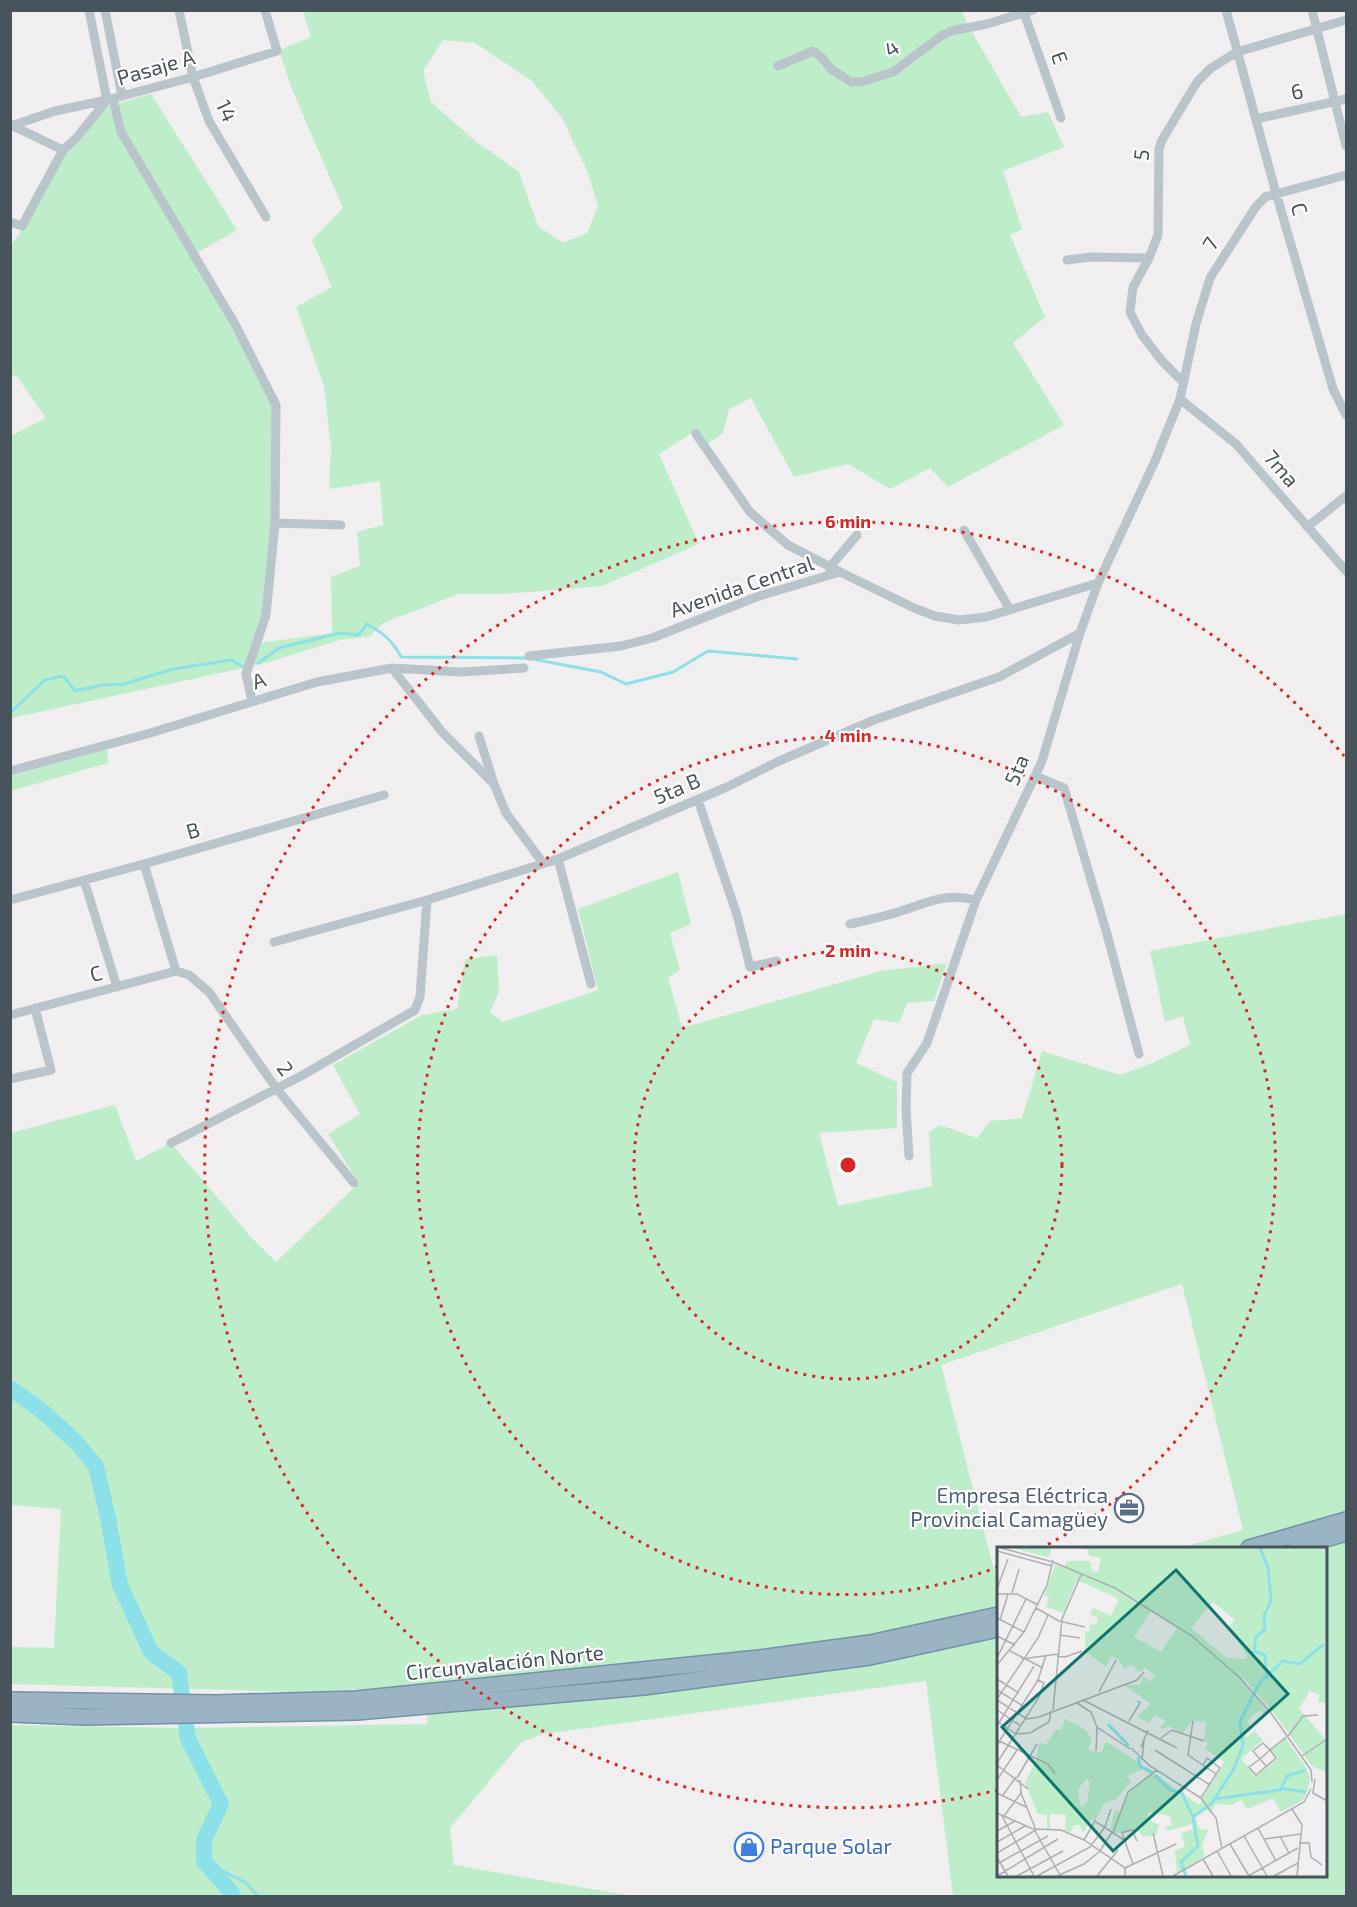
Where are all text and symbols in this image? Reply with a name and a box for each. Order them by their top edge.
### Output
street label: 4 [879,34,904,62]
street label: Pasaje A [114,44,198,91]
street label: E [1047,48,1074,67]
street label: 6 [1288,77,1305,104]
street label: 14 [212,95,243,125]
street label: 5 [1127,148,1154,162]
street label: C [1287,199,1314,218]
street label: 7 [1196,232,1223,254]
street label: 7ma [1259,444,1305,492]
text: 6 min [825,510,871,532]
street label: Avenida Central [666,549,817,622]
street label: A [248,666,269,693]
text: 4 min [825,724,872,746]
street label: 5ta [998,750,1033,788]
street label: 5ta B [649,767,704,809]
street label: B [183,816,202,843]
text: 2 min [825,939,871,961]
street label: C [87,959,104,986]
street label: 2 [273,1056,300,1080]
centre of rings [838,1155,858,1175]
place label: Empresa Eléctrica Provincial Camagüey [910,1482,1108,1531]
office icon: Empresa Eléctrica Provincial Camagüey [1113,1492,1145,1524]
inset map [997,1547,1327,1877]
street label: Circunvalación Norte [405,1639,605,1684]
shop icon: Parque Solar [733,1831,765,1863]
place label: Parque Solar [770,1833,892,1858]

